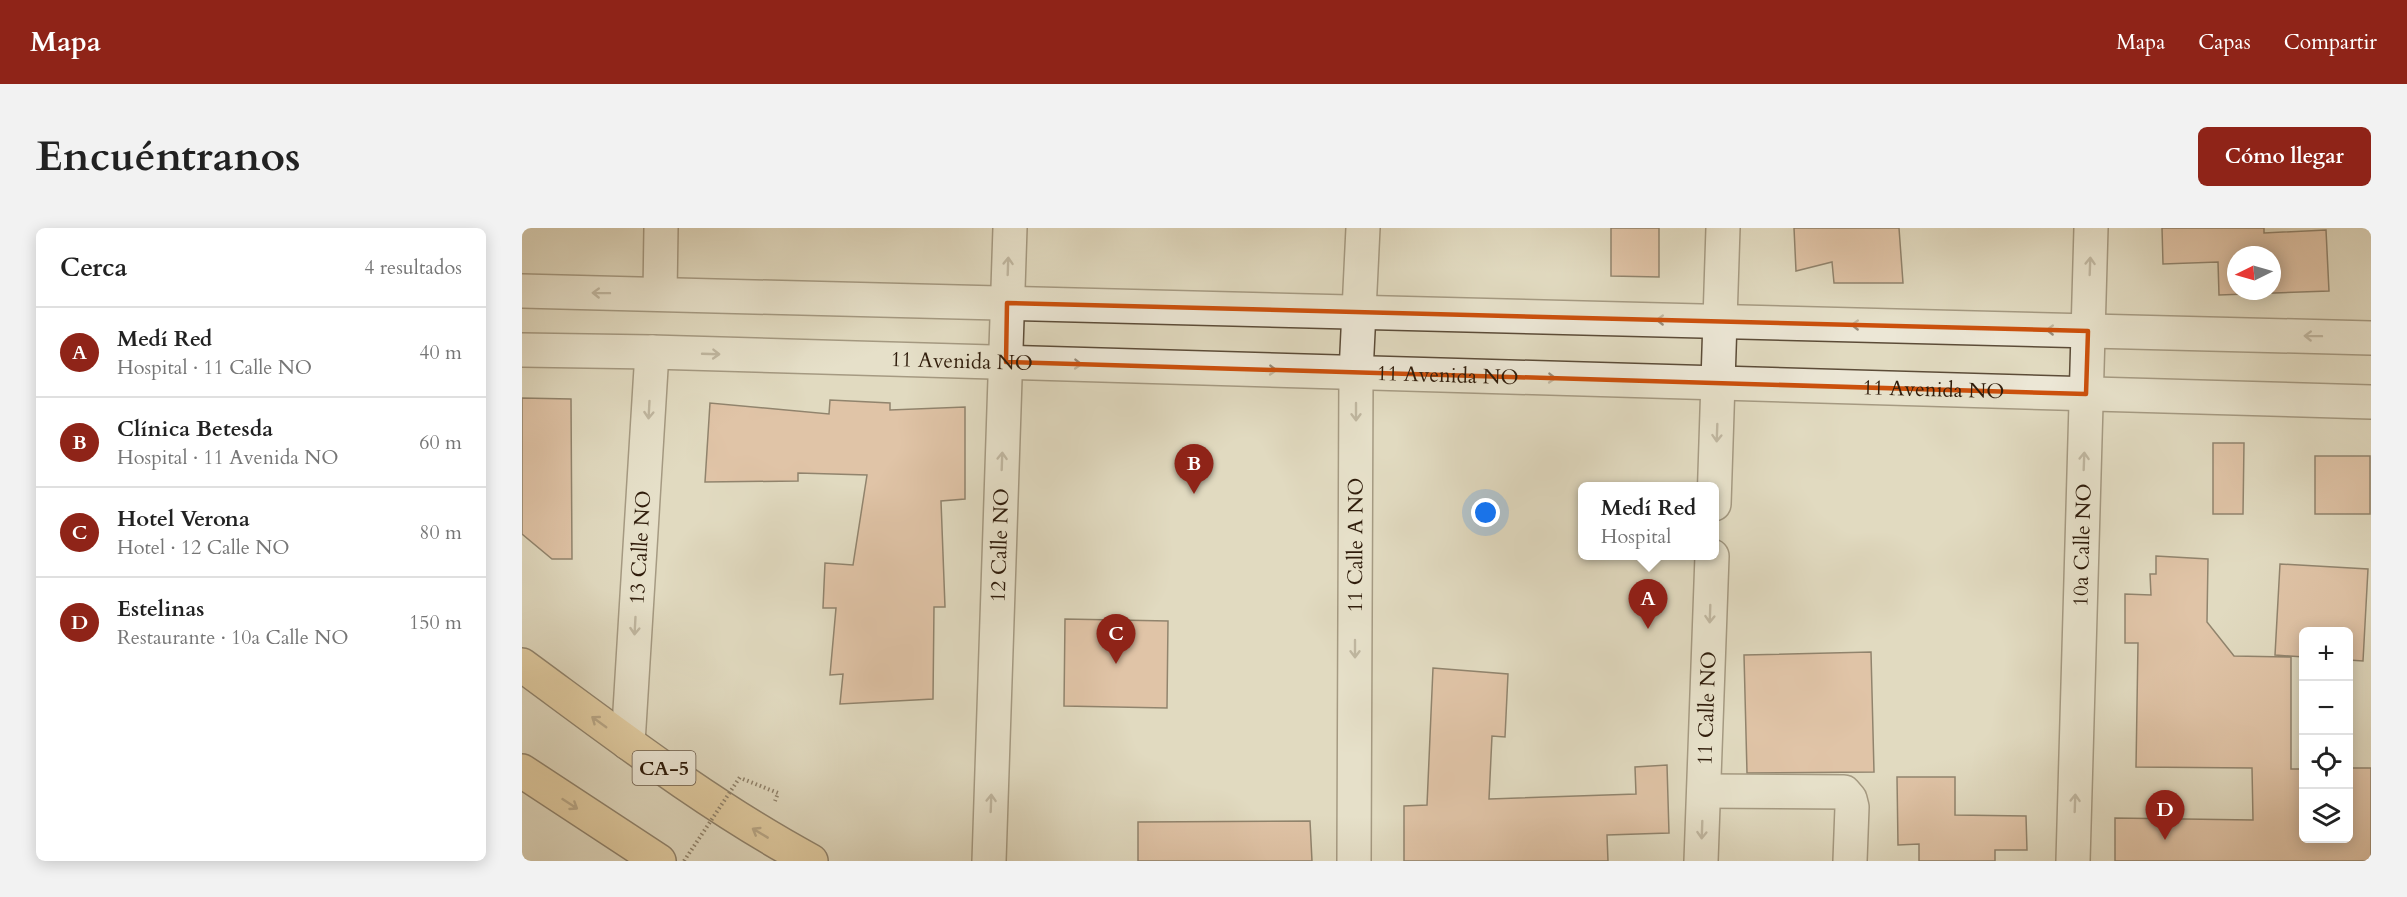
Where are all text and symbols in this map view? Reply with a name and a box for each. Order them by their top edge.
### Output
text: Mapa [30,23,101,61]
text: Mapa [2116,28,2165,57]
text: Capas [2198,28,2251,57]
text: Compartir [2284,28,2377,57]
button: Cómo llegar [2198,127,2371,186]
text: Encuéntranos [36,128,301,185]
north arrow [2227,246,2281,300]
text: Cerca [60,250,127,285]
text: 4 resultados [364,254,462,281]
one-way arrow [1003,256,1014,276]
one-way arrow [2084,256,2096,276]
one-way arrow [592,287,612,299]
one-way arrow [1655,314,1675,326]
one-way arrow [1850,319,1870,331]
text: Medí Red [117,324,212,354]
one-way arrow [2045,324,2065,335]
one-way arrow [2303,331,2323,342]
text: A [72,339,87,366]
text: 40 m [419,339,462,366]
street label: 11 Avenida NO [890,344,1033,378]
one-way arrow [700,348,720,359]
text: Hospital · 11 Calle NO [117,354,312,381]
one-way arrow [1063,359,1083,370]
street label: 11 Avenida NO [1376,359,1519,392]
one-way arrow [1258,364,1278,376]
one-way arrow [1537,372,1557,384]
street label: 11 Avenida NO [1862,373,2005,406]
one-way arrow [643,400,654,420]
one-way arrow [1350,402,1362,422]
text: Clínica Betesda [117,414,273,444]
one-way arrow [1711,423,1722,443]
text: B [72,429,87,456]
text: 60 m [419,429,462,456]
text: Hospital · 11 Avenida NO [117,444,339,471]
pin: B [1174,444,1214,494]
one-way arrow [997,451,1008,471]
one-way arrow [2079,451,2090,471]
street label: 11 Calle A NO [1341,478,1370,612]
popup [1578,482,1719,560]
street label: 10a Calle NO [2066,483,2098,607]
street label: 12 Calle NO [983,488,1016,603]
street label: 13 Calle NO [622,489,658,605]
text: Medí Red [1601,493,1696,523]
your location [1471,498,1500,527]
text: Hotel Verona [117,504,250,534]
text: C [72,519,87,546]
text: 80 m [419,519,462,546]
text: Hospital [1601,523,1671,550]
text: Hotel · 12 Calle NO [117,534,290,561]
pin: A [1628,580,1668,629]
text: Estelinas [117,594,204,624]
one-way arrow [1704,603,1716,623]
text: D [71,609,88,636]
text: 150 m [409,609,462,636]
pin: C [1096,614,1136,664]
one-way arrow [630,615,641,635]
text: Restaurante · 10a Calle NO [117,624,349,651]
map controls [2299,627,2353,843]
button: + [2299,627,2353,681]
one-way arrow [1349,639,1361,659]
street label: 11 Calle NO [1690,650,1723,766]
button: − [2299,681,2353,735]
one-way arrow [592,716,608,728]
button: locate [2299,735,2353,789]
road number: CA-5 [632,751,696,785]
button: layers [2299,789,2353,843]
pin: D [2146,790,2184,840]
one-way arrow [985,793,997,813]
one-way arrow [2069,793,2080,813]
one-way arrow [562,798,578,810]
one-way arrow [1697,819,1708,839]
one-way arrow [752,826,769,838]

